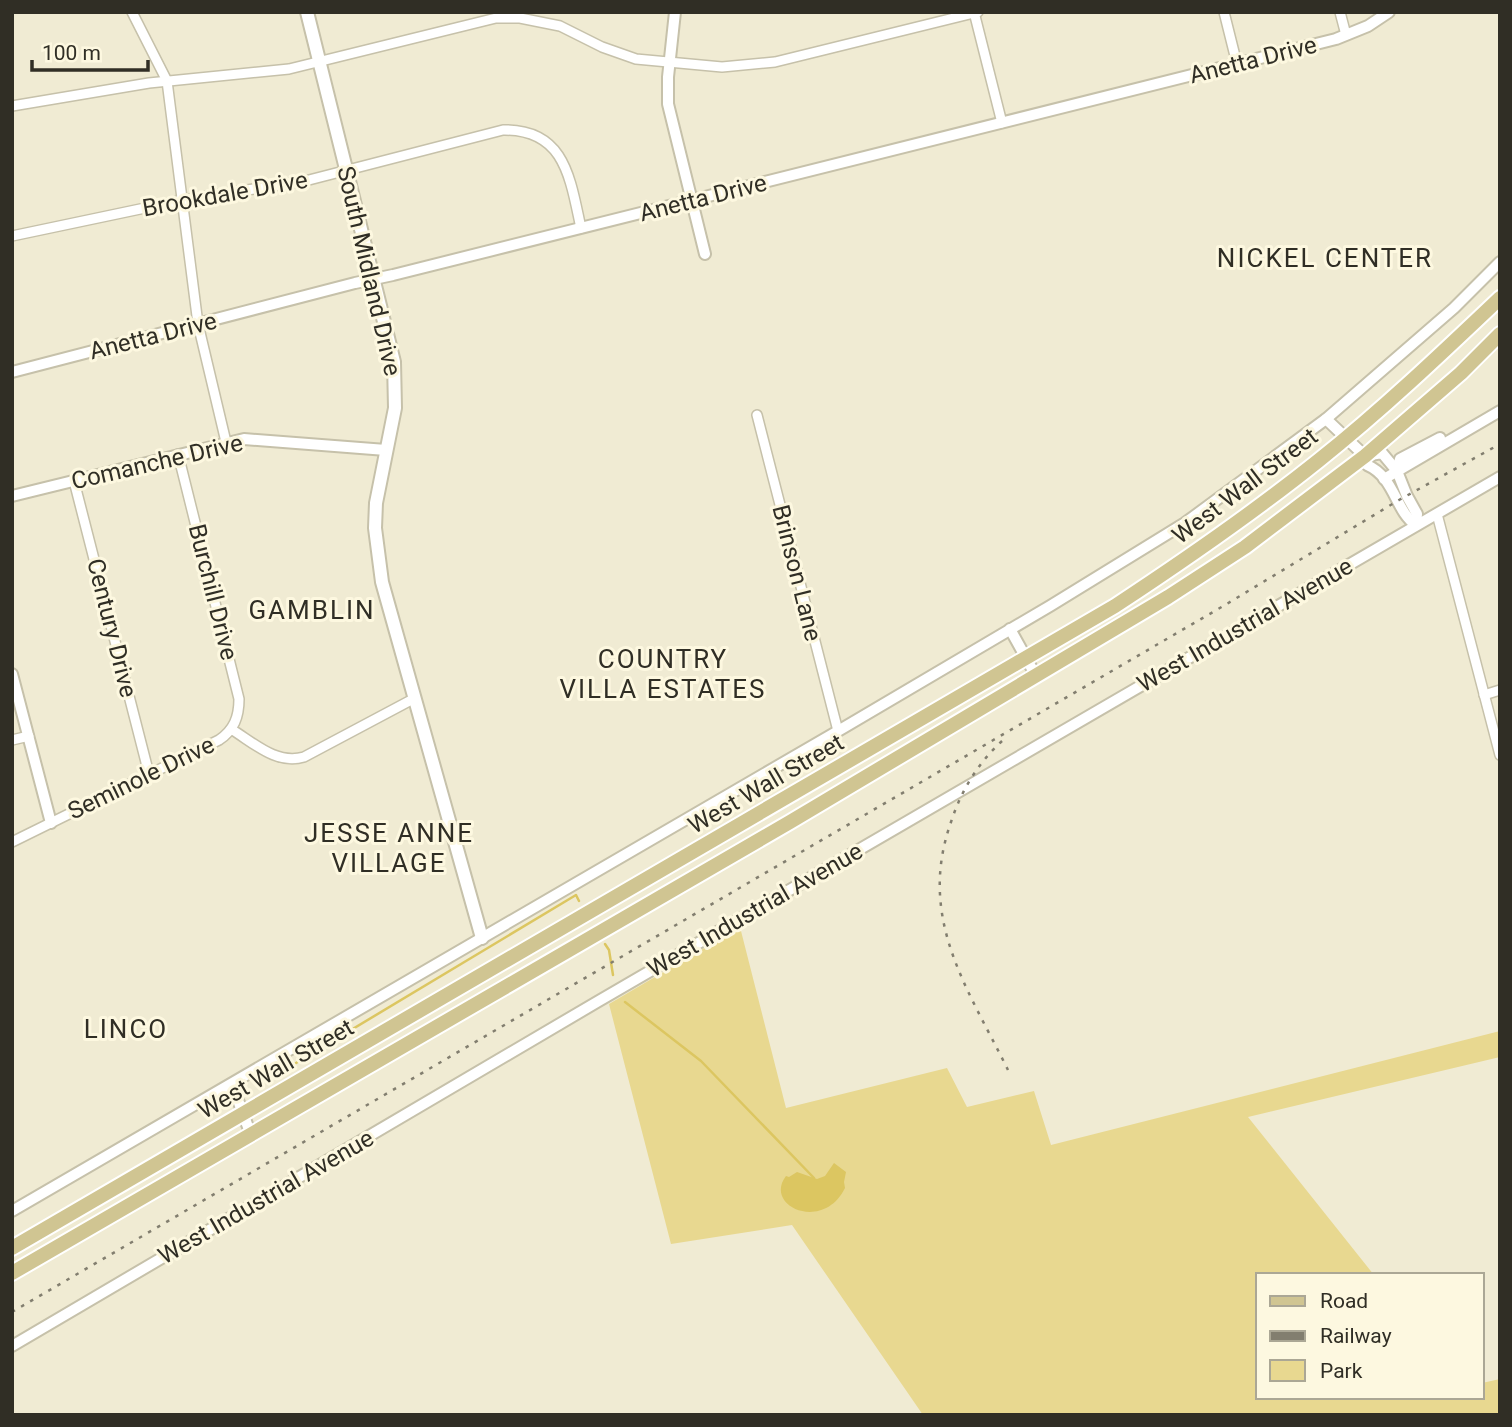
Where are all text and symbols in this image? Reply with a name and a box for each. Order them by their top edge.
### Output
scale bar [32,28,147,72]
street label: Anetta Drive [1186,31,1320,89]
text: 100 m [42,41,101,65]
street label: South Midland Drive [331,164,407,378]
street label: Brookdale Drive [140,166,310,222]
street label: Anetta Drive [636,169,770,227]
district label: NICKEL CENTER [1217,243,1433,273]
street label: Anetta Drive [86,307,220,365]
street label: West Wall Street [1167,422,1323,550]
street label: Comanche Drive [69,429,245,495]
street label: Brinson Lane [767,502,827,644]
street label: Burchill Drive [183,521,243,663]
street label: West Industrial Avenue [1132,552,1358,698]
street label: Century Drive [81,556,143,700]
district label: GAMBLIN [248,595,376,625]
district label: COUNTRY VILLA ESTATES [559,644,767,704]
street label: West Wall Street [683,728,849,840]
street label: Seminole Drive [63,731,219,825]
district label: JESSE ANNE VILLAGE [304,818,474,878]
street label: West Industrial Avenue [642,837,868,983]
street label: West Wall Street [193,1013,359,1125]
district label: LINCO [84,1014,168,1044]
street label: West Industrial Avenue [153,1124,379,1270]
legend [1256,1273,1484,1399]
text: Road [1320,1289,1368,1313]
text: Railway [1320,1324,1392,1348]
text: Park [1320,1359,1363,1383]

